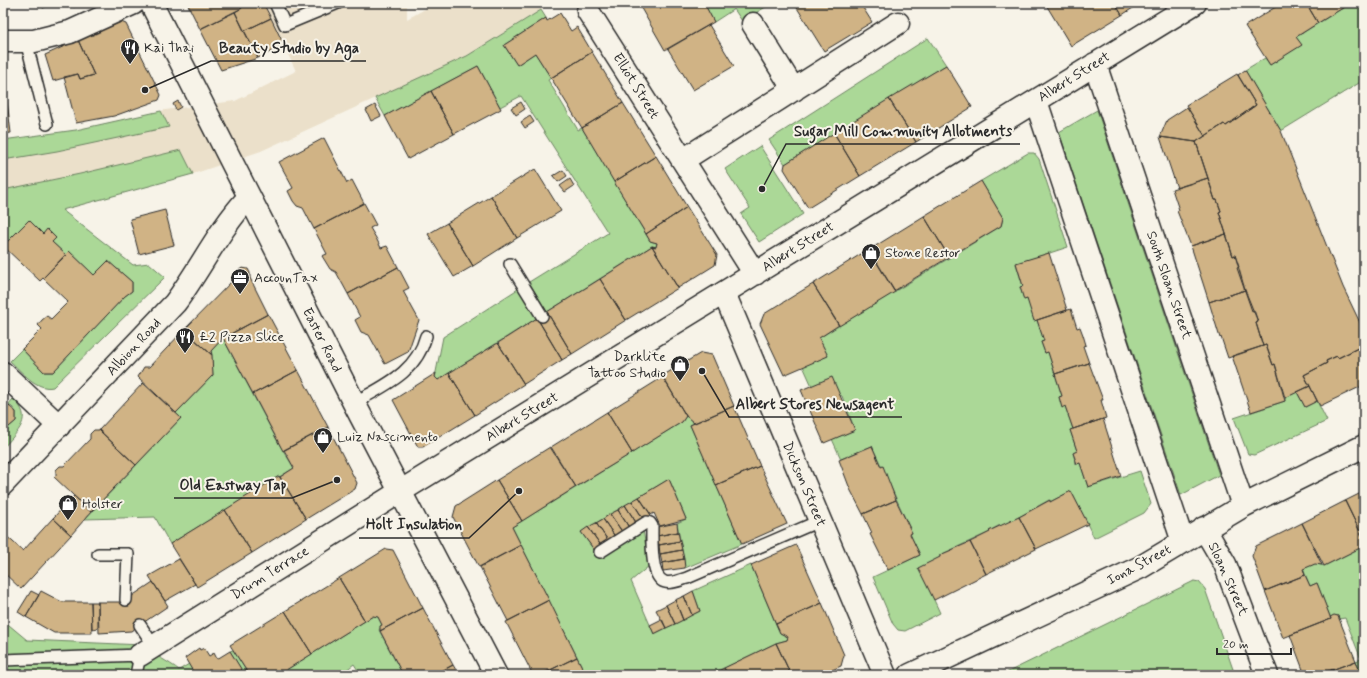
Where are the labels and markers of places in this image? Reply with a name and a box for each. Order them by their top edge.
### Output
callout: Beauty Studio by Aga [211,34,366,61]
restaurant icon: Kai Thai [119,37,141,65]
place label: Kai Thai [144,39,194,57]
callout: Sugar Mill Community Allotments [786,117,1020,144]
shop icon: Stone Restor [860,242,882,270]
place label: Stone Restor [885,244,961,262]
office icon: AccounTax [229,267,251,295]
place label: AccounTax [254,269,318,287]
restaurant icon: £2 Pizza Slice [174,326,196,354]
place label: £2 Pizza Slice [199,328,284,346]
place label: Darklite Tattoo Studio [588,348,666,382]
shop icon: Darklite Tattoo Studio [669,354,691,382]
callout: Albert Stores Newsagent [729,390,902,417]
shop icon: Luiz Nascimento [312,426,334,454]
place label: Luiz Nascimento [337,428,438,446]
callout: Old Eastway Tap [174,471,292,498]
shop icon: Holster [57,493,79,521]
place label: Holster [82,495,123,513]
callout: Holt Insulation [359,511,469,538]

